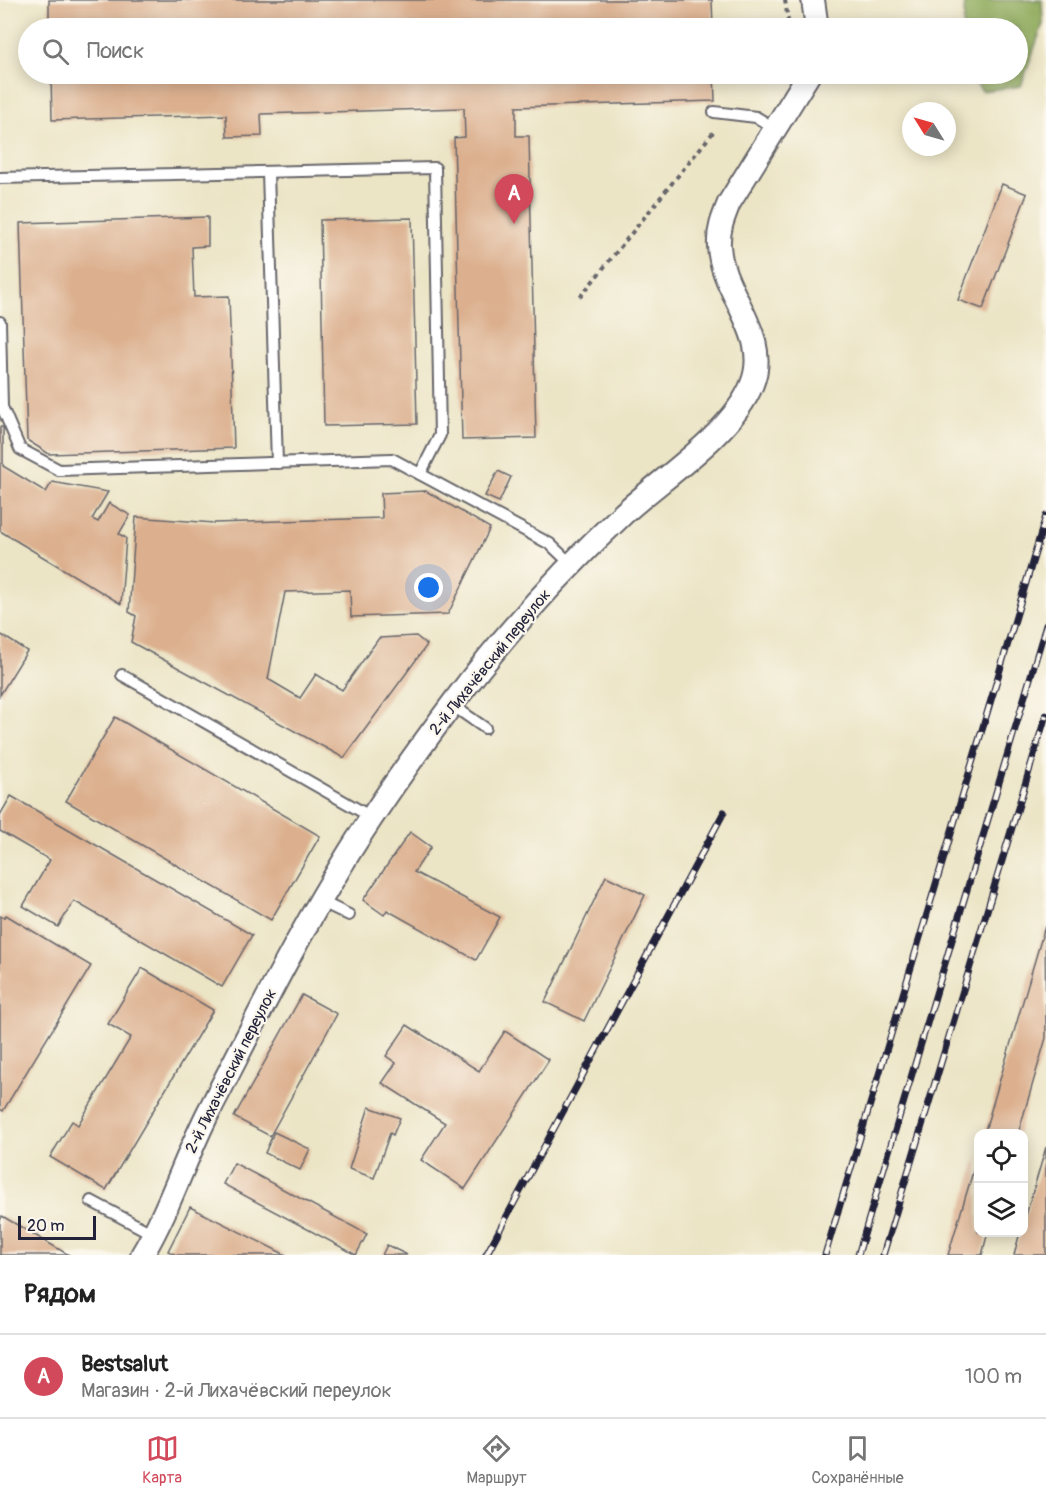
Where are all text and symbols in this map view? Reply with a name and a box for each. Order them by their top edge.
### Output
search box [18,18,1028,84]
icon: search [39,35,72,68]
text: Поиск [87,37,144,65]
north arrow [902,102,956,156]
pin: A [494,174,534,224]
your location [414,573,443,602]
street label: 2-й Лихачёвский переулок [425,585,555,739]
street label: 2-й Лихачёвский переулок [181,985,281,1157]
map controls [974,1129,1028,1237]
button: locate [974,1129,1028,1183]
button: layers [974,1183,1028,1237]
scale bar [18,1213,96,1240]
text: 20 m [27,1216,65,1236]
text: Рядом [24,1278,96,1310]
text: Bestsalut [81,1350,168,1378]
text: A [37,1364,50,1389]
text: 100 m [965,1364,1022,1389]
text: Магазин · 2-й Лихачёвский переулок [81,1378,392,1403]
tab: Карта [142,1432,182,1488]
tab: Маршрут [467,1432,527,1488]
tab: Сохранённые [811,1432,904,1488]

